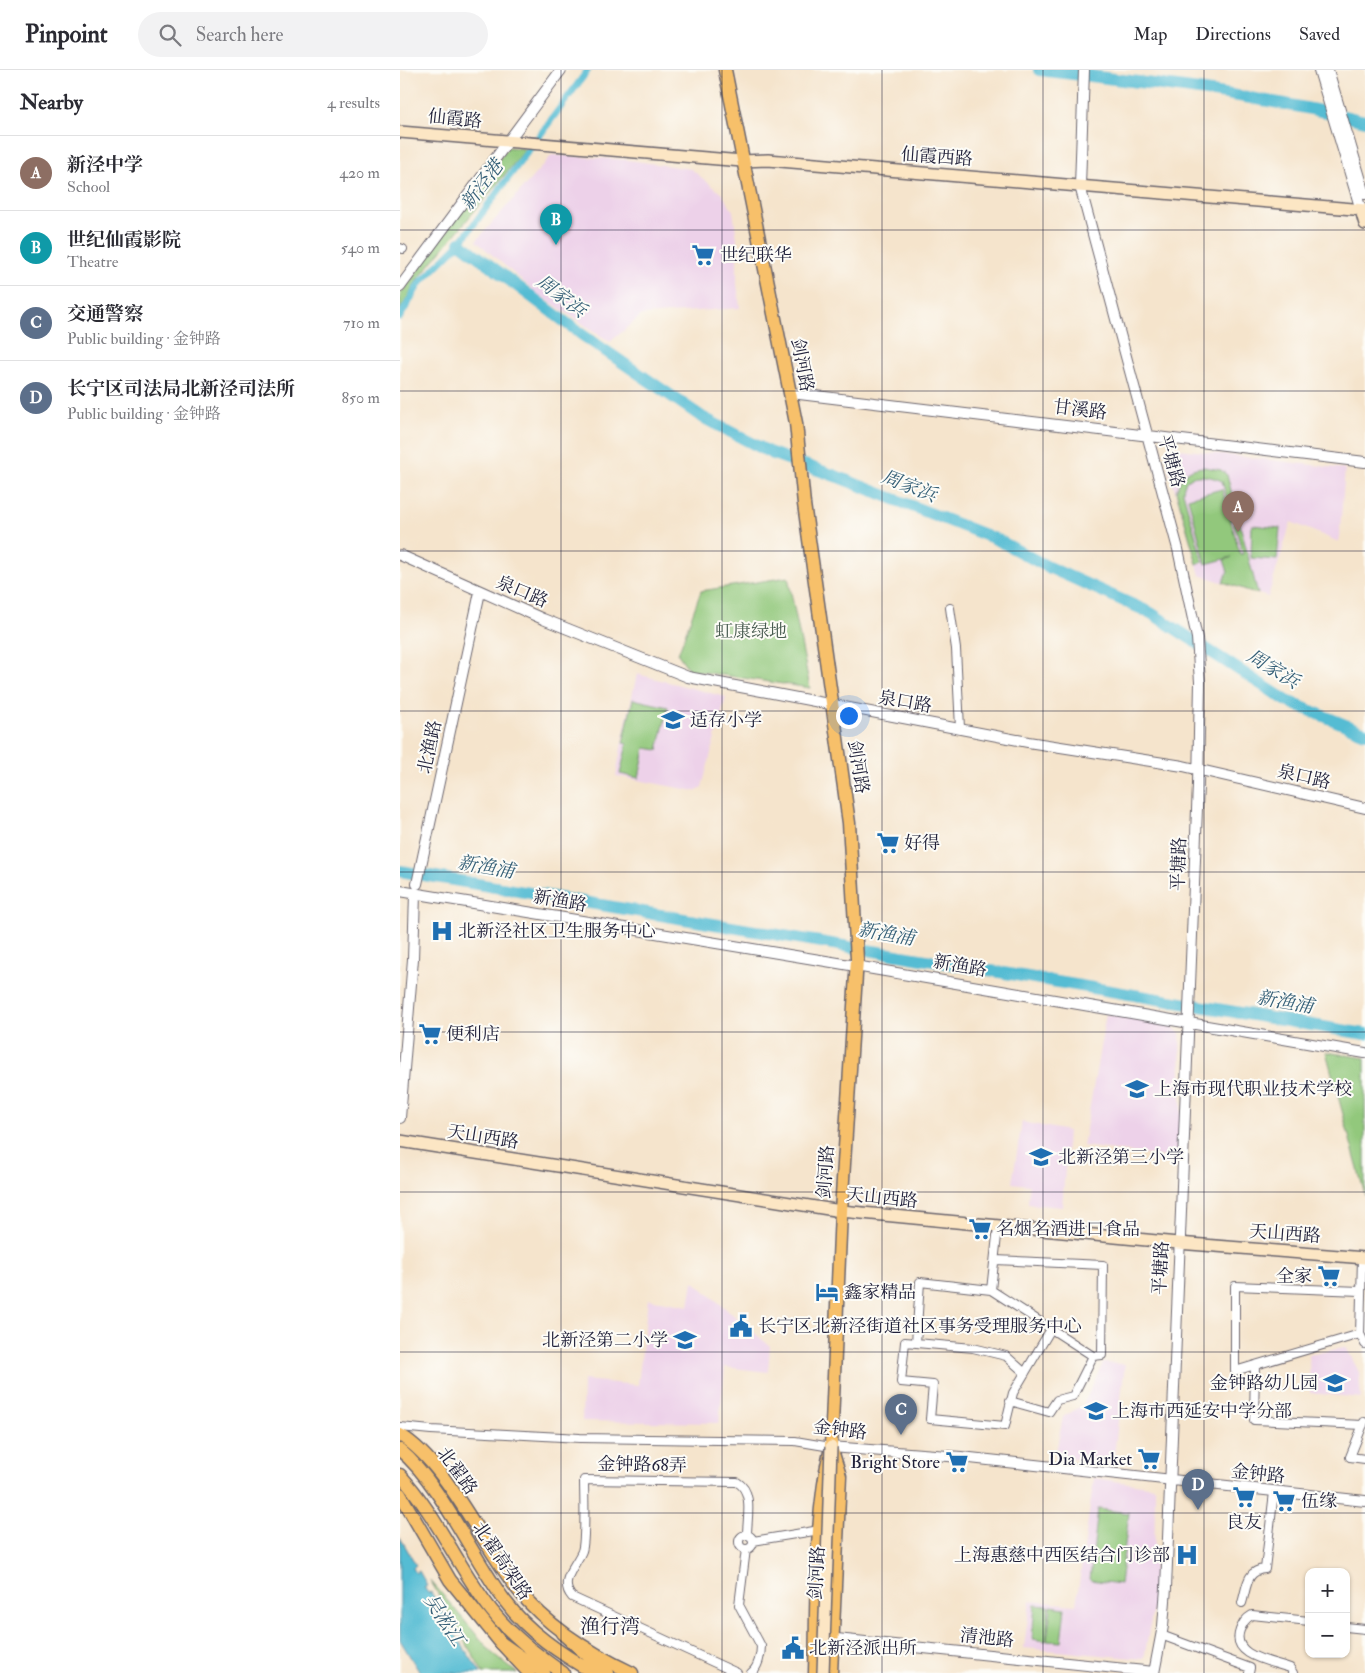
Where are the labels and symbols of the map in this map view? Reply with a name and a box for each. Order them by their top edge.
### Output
street label: 仙霞路 [427,105,483,133]
street label: 仙霞西路 [900,143,974,171]
water label: 新泾港 [455,153,511,215]
pin: B [540,204,572,245]
supermarket icon: 世纪联华 [690,242,716,268]
place label: 世纪联华 [720,244,792,267]
water label: 周家浜 [531,269,593,324]
street label: 剑河路 [786,336,818,394]
street label: 甘溪路 [1052,395,1108,425]
street label: 平塘路 [1153,432,1189,490]
water label: 周家浜 [878,465,942,508]
pin: A [1222,491,1254,532]
street label: 泉口路 [493,571,551,613]
park label: 虹康绿地 [715,620,787,643]
water label: 周家浜 [1242,644,1305,695]
street label: 泉口路 [876,686,934,718]
your location [836,703,862,729]
school or university icon: 适存小学 [660,707,686,733]
place label: 适存小学 [690,709,762,732]
street label: 北渔路 [413,718,447,776]
street label: 剑河路 [842,739,874,795]
street label: 泉口路 [1275,760,1333,794]
supermarket icon: 好得 [875,830,901,856]
place label: 好得 [904,832,940,855]
street label: 平塘路 [1167,837,1191,891]
water label: 新渔浦 [456,850,519,884]
street label: 新渔路 [531,885,589,917]
water label: 新渔浦 [856,917,919,951]
hospital icon: 北新泾社区卫生服务中心 [429,918,455,944]
place label: 北新泾社区卫生服务中心 [458,920,656,943]
street label: 新渔路 [931,950,989,982]
water label: 新渔浦 [1255,985,1318,1019]
supermarket icon: 便利店 [417,1021,443,1047]
place label: 便利店 [446,1023,500,1046]
school or university icon: 上海市现代职业技术学校 [1124,1076,1150,1102]
place label: 上海市现代职业技术学校 [1154,1078,1352,1101]
street label: 天山西路 [446,1120,520,1154]
street label: 剑河路 [813,1144,839,1200]
school or university icon: 北新泾第三小学 [1028,1144,1054,1170]
place label: 北新泾第三小学 [1058,1146,1184,1169]
street label: 天山西路 [845,1183,919,1213]
supermarket icon: 名烟名酒进口食品 [967,1216,993,1242]
place label: 名烟名酒进口食品 [996,1218,1140,1241]
street label: 天山西路 [1248,1220,1322,1248]
street label: 平塘路 [1148,1240,1174,1296]
supermarket icon: 全家 [1316,1263,1342,1289]
place label: 全家 [1276,1265,1312,1288]
hotel icon: 鑫家精品 [814,1279,840,1305]
place label: 鑫家精品 [844,1281,916,1304]
public building icon: 长宁区北新泾街道社区事务受理服务中心 [728,1313,754,1339]
place label: 长宁区北新泾街道社区事务受理服务中心 [758,1315,1082,1338]
school or university icon: 北新泾第二小学 [672,1327,698,1353]
place label: 北新泾第二小学 [542,1329,668,1352]
school or university icon: 金钟路幼儿园 [1322,1370,1348,1396]
place label: 金钟路幼儿园 [1210,1372,1318,1395]
pin: C [885,1394,917,1435]
school or university icon: 上海市西延安中学分部 [1083,1398,1109,1424]
place label: 上海市西延安中学分部 [1112,1400,1292,1423]
street label: 金钟路 [812,1415,868,1445]
street label: 北翟路 [432,1442,482,1500]
supermarket icon: Dia Market [1136,1446,1162,1472]
place label: Dia Market [1048,1448,1132,1471]
supermarket icon: Bright Store [944,1449,970,1475]
place label: Bright Store [850,1451,940,1474]
street label: 金钟路68弄 [597,1453,687,1477]
street label: 金钟路 [1230,1460,1286,1488]
pin: D [1182,1469,1214,1510]
supermarket icon: 良友 [1231,1484,1257,1510]
supermarket icon: 伍缘 [1271,1488,1297,1514]
place label: 伍缘 [1301,1490,1337,1513]
place label: 良友 [1226,1511,1262,1534]
street label: 北翟高架路 [467,1517,537,1605]
hospital icon: 上海惠慈中西医结合门诊部 [1174,1542,1200,1568]
place label: 上海惠慈中西医结合门诊部 [954,1544,1170,1567]
street label: 剑河路 [804,1545,830,1601]
water label: 吴淞江 [418,1590,471,1653]
district label: 渔行湾 [580,1614,640,1639]
street label: 清池路 [959,1624,1015,1652]
public building icon: 北新泾派出所 [780,1635,806,1661]
place label: 北新泾派出所 [809,1637,917,1660]

